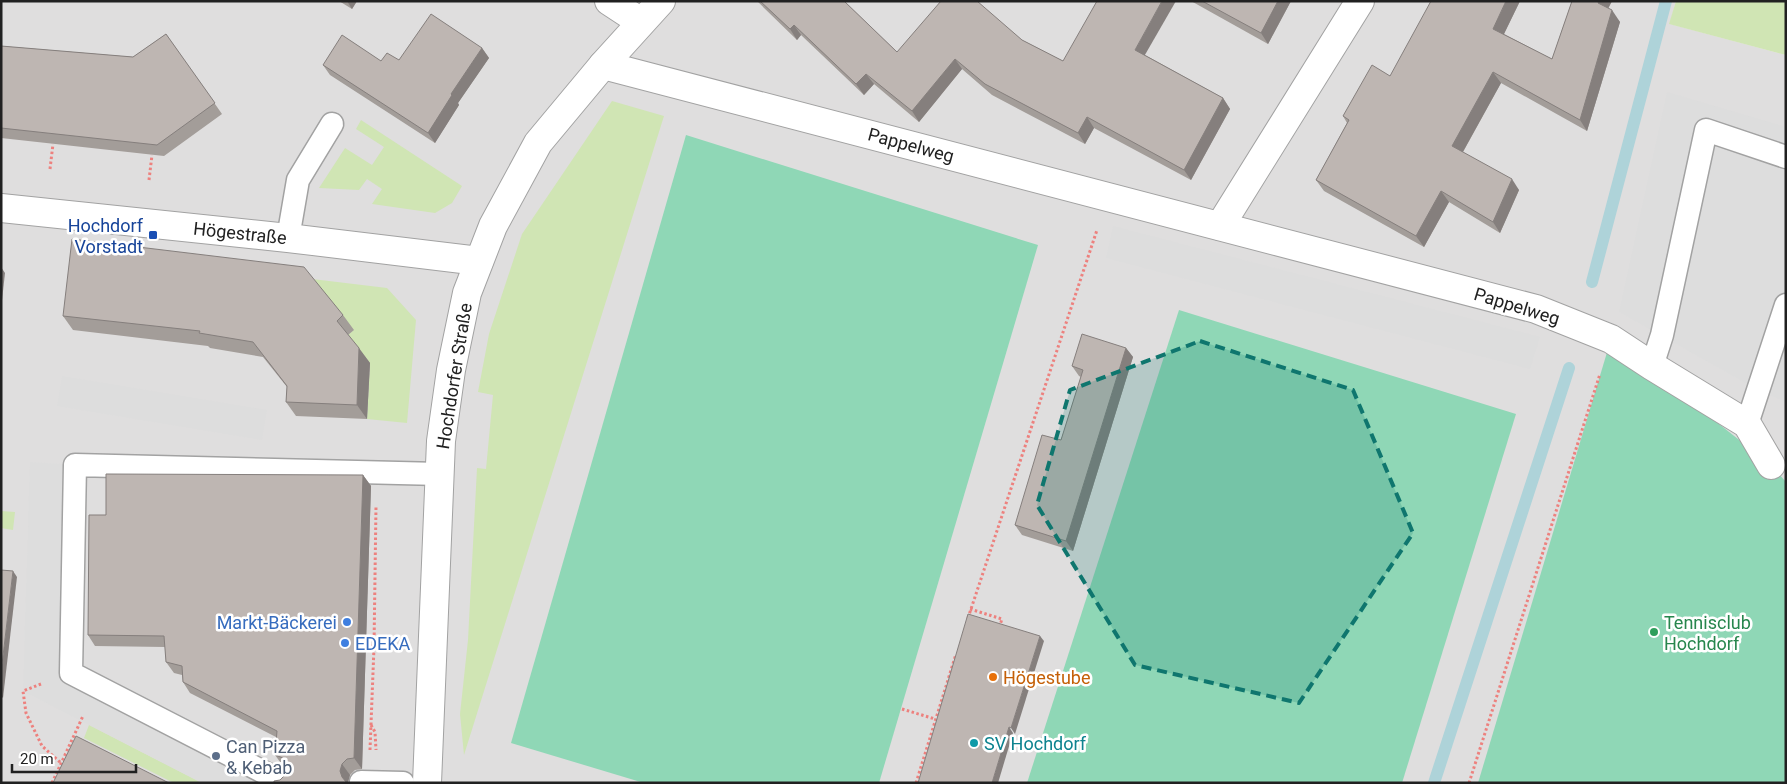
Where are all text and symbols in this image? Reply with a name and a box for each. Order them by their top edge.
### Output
street label: Pappelweg [866,123,956,167]
place label: Hochdorf Vorstadt [68,215,144,257]
street label: Högestraße [192,218,288,248]
marker: Hochdorf Vorstadt [147,229,159,241]
street label: Pappelweg [1472,283,1562,329]
street label: Hochdorfer Straße [432,301,476,451]
place label: Markt-Bäckerei [217,612,337,633]
place label: Tennisclub Hochdorf [1664,612,1751,654]
marker: Markt-Bäckerei [341,616,353,628]
marker: Tennisclub Hochdorf [1648,626,1660,638]
place label: EDEKA [355,633,411,654]
marker: EDEKA [339,637,351,649]
place label: Högestube [1003,667,1091,688]
marker: Högestube [987,671,999,683]
place label: SV Hochdorf [984,733,1087,754]
place label: Can Pizza & Kebab [226,736,305,778]
marker: SV Hochdorf [968,737,980,749]
scale bar [12,742,136,774]
text: 20 m [20,750,54,768]
marker: Can Pizza & Kebab [210,750,222,762]

